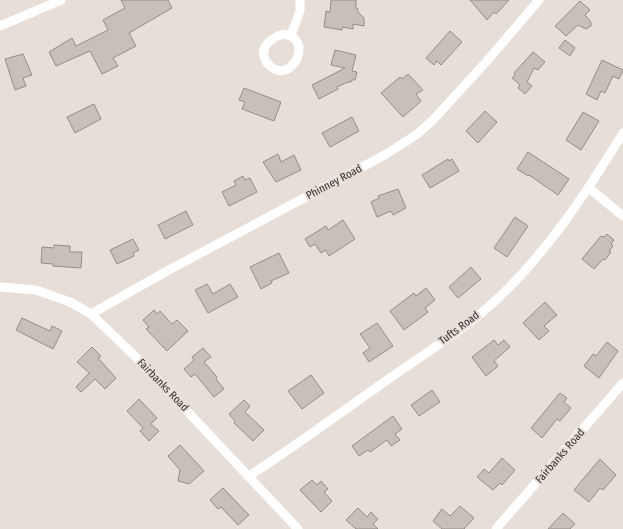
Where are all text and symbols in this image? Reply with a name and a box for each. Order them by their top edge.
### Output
street label: Phinney Road [304,162,364,202]
street label: Tufts Road [436,309,482,347]
street label: Fairbanks Road [135,356,191,414]
street label: Fairbanks Road [533,426,587,486]

